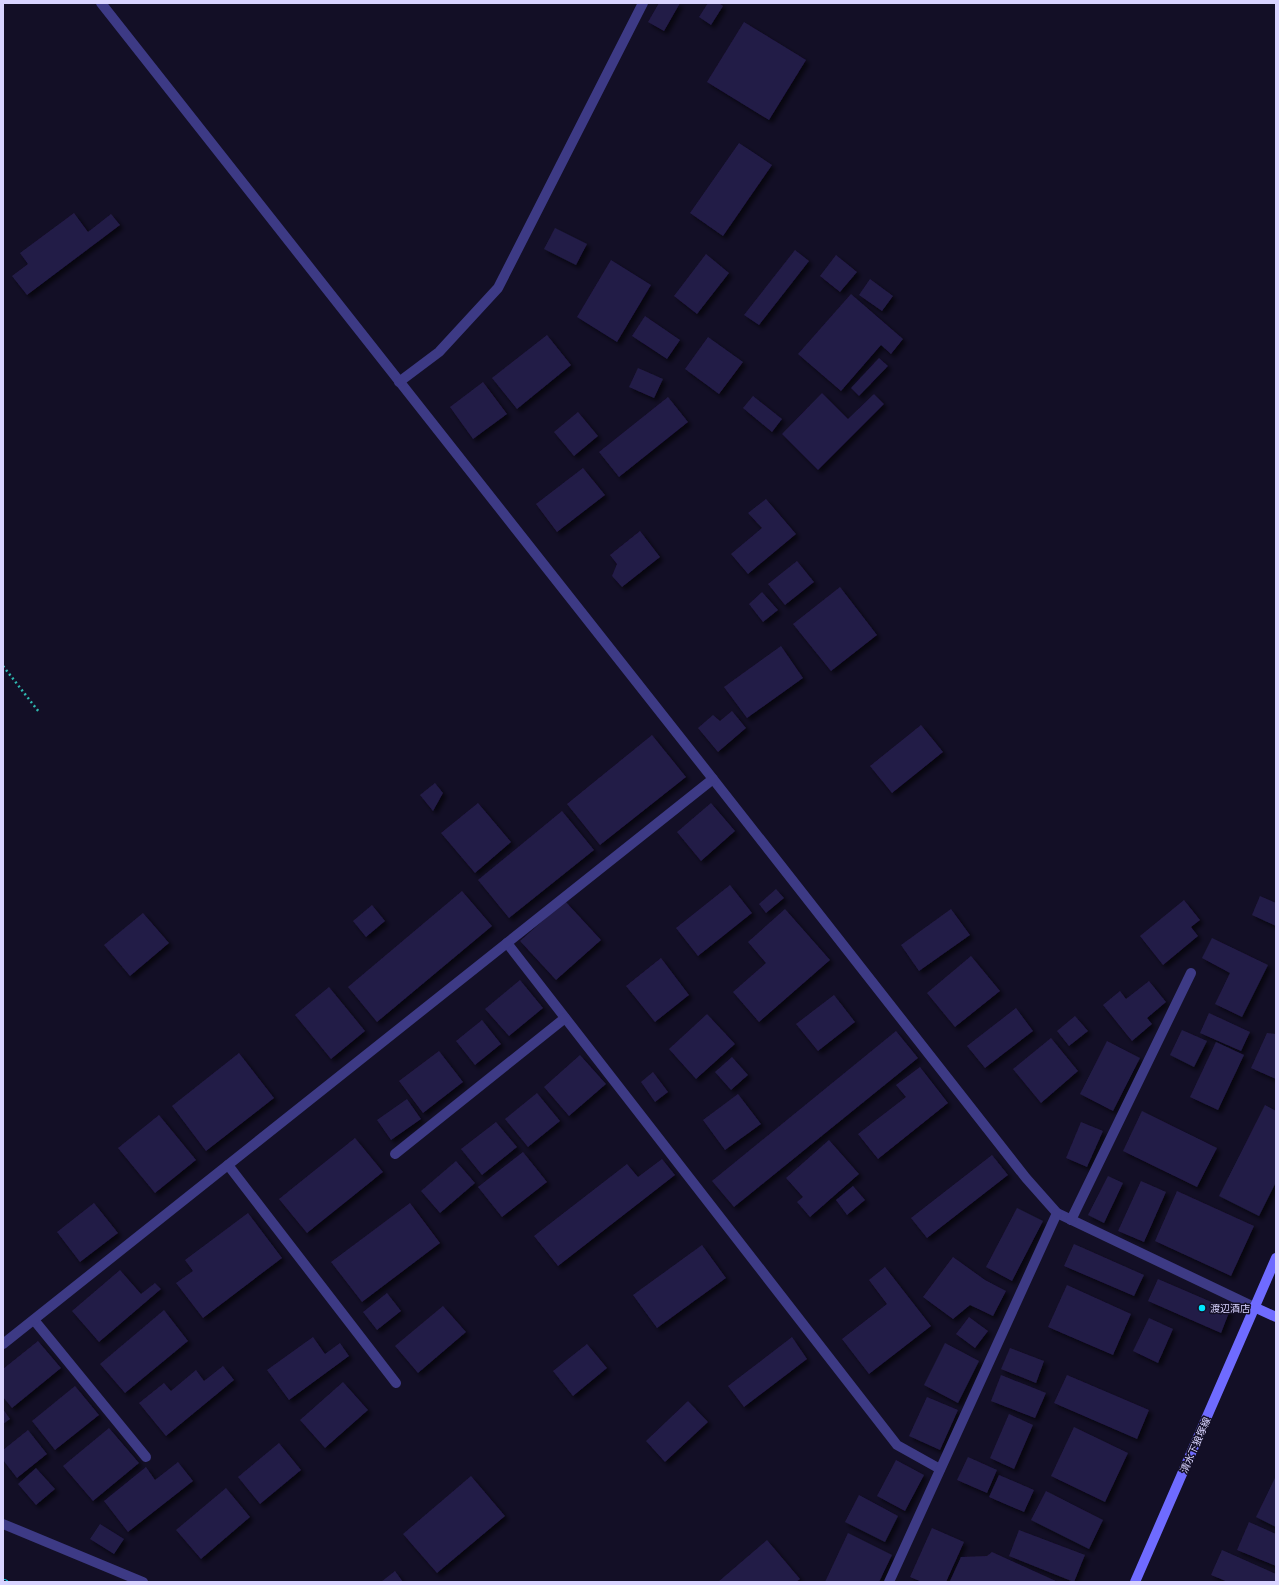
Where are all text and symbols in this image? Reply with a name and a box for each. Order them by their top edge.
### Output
marker: 渡辺酒店 [1197,1303,1207,1313]
place label: 渡辺酒店 [1210,1303,1250,1315]
street label: 清水下狼塚線 [1178,1416,1214,1475]

